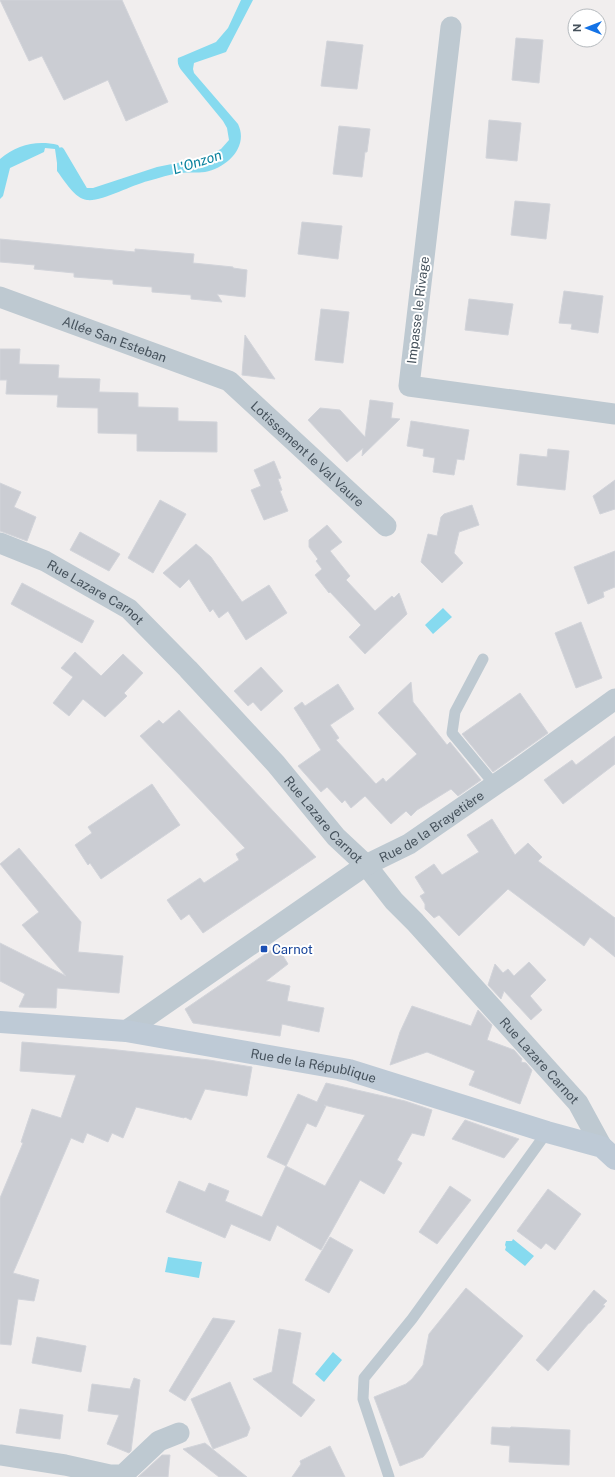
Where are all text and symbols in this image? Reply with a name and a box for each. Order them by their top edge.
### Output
north arrow [567,8,607,48]
text: N [571,24,583,32]
water label: L'Onzon [170,147,224,177]
street label: Impasse le Rivage [404,255,432,365]
street label: Allée San Esteban [60,313,169,365]
street label: Lotissement le Val Vaure [248,398,367,510]
street label: Rue Lazare Carnot [45,557,147,627]
street label: Rue Lazare Carnot [281,773,366,866]
street label: Rue de la Brayetière [377,787,487,865]
place label: Carnot [272,942,313,957]
marker: Carnot [259,944,269,954]
street label: Rue Lazare Carnot [497,1014,582,1107]
street label: Rue de la République [250,1045,378,1086]

